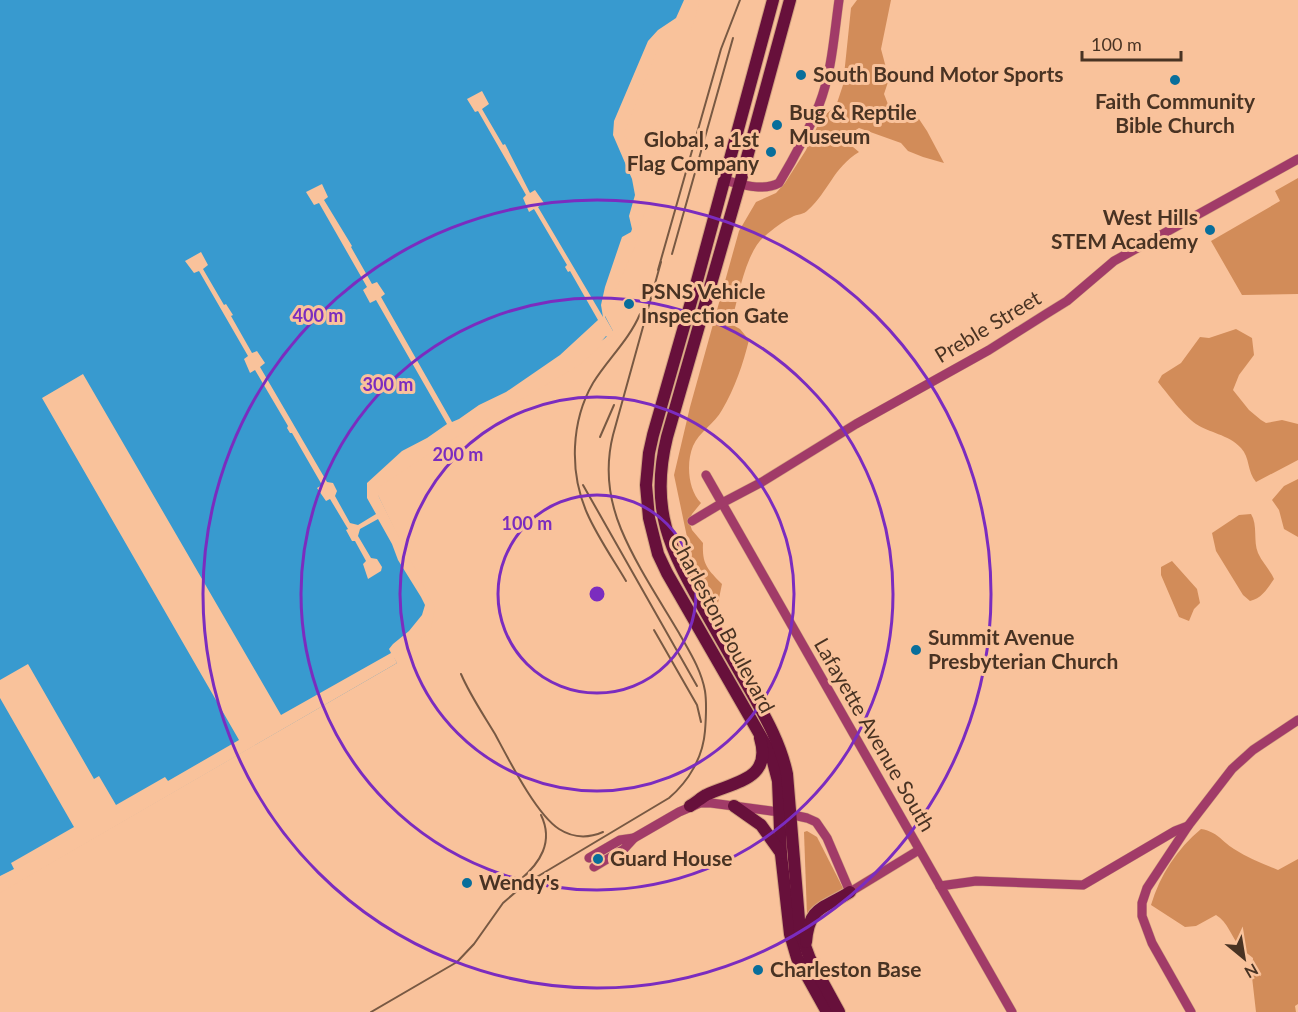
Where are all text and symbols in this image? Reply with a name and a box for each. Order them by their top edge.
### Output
scale bar [1082,24,1181,62]
text: 100 m [1091,33,1142,55]
place label: South Bound Motor Sports [813,61,1063,86]
marker: South Bound Motor Sports [794,68,808,82]
marker: Faith Community Bible Church [1168,73,1182,87]
place label: Faith Community Bible Church [1095,88,1256,137]
place label: Bug & Reptile Museum [789,99,917,148]
marker: Bug & Reptile Museum [770,118,784,132]
place label: Global, a 1st Flag Company [627,126,760,175]
marker: Global, a 1st Flag Company [764,145,778,159]
place label: West Hills STEM Academy [1051,204,1199,253]
marker: West Hills STEM Academy [1203,223,1217,237]
place label: PSNS Vehicle Inspection Gate [641,278,789,327]
street label: Preble Street [930,284,1045,367]
marker: PSNS Vehicle Inspection Gate [622,297,636,311]
text: 400 m [293,304,343,326]
text: 300 m [363,373,413,395]
text: 200 m [433,443,483,465]
text: 100 m [502,512,552,534]
street label: Charleston Boulevard [666,530,781,717]
centre of rings [587,584,607,604]
place label: Summit Avenue Presbyterian Church [928,624,1118,673]
street label: Lafayette Avenue South [810,633,941,835]
marker: Summit Avenue Presbyterian Church [909,643,923,657]
place label: Guard House [610,845,732,870]
marker: Guard House [591,852,605,866]
place label: Wendy's [479,869,559,894]
marker: Wendy's [460,876,474,890]
north arrow [1214,928,1274,988]
place label: Charleston Base [770,956,921,981]
text: N [1242,960,1262,983]
marker: Charleston Base [751,963,765,977]

